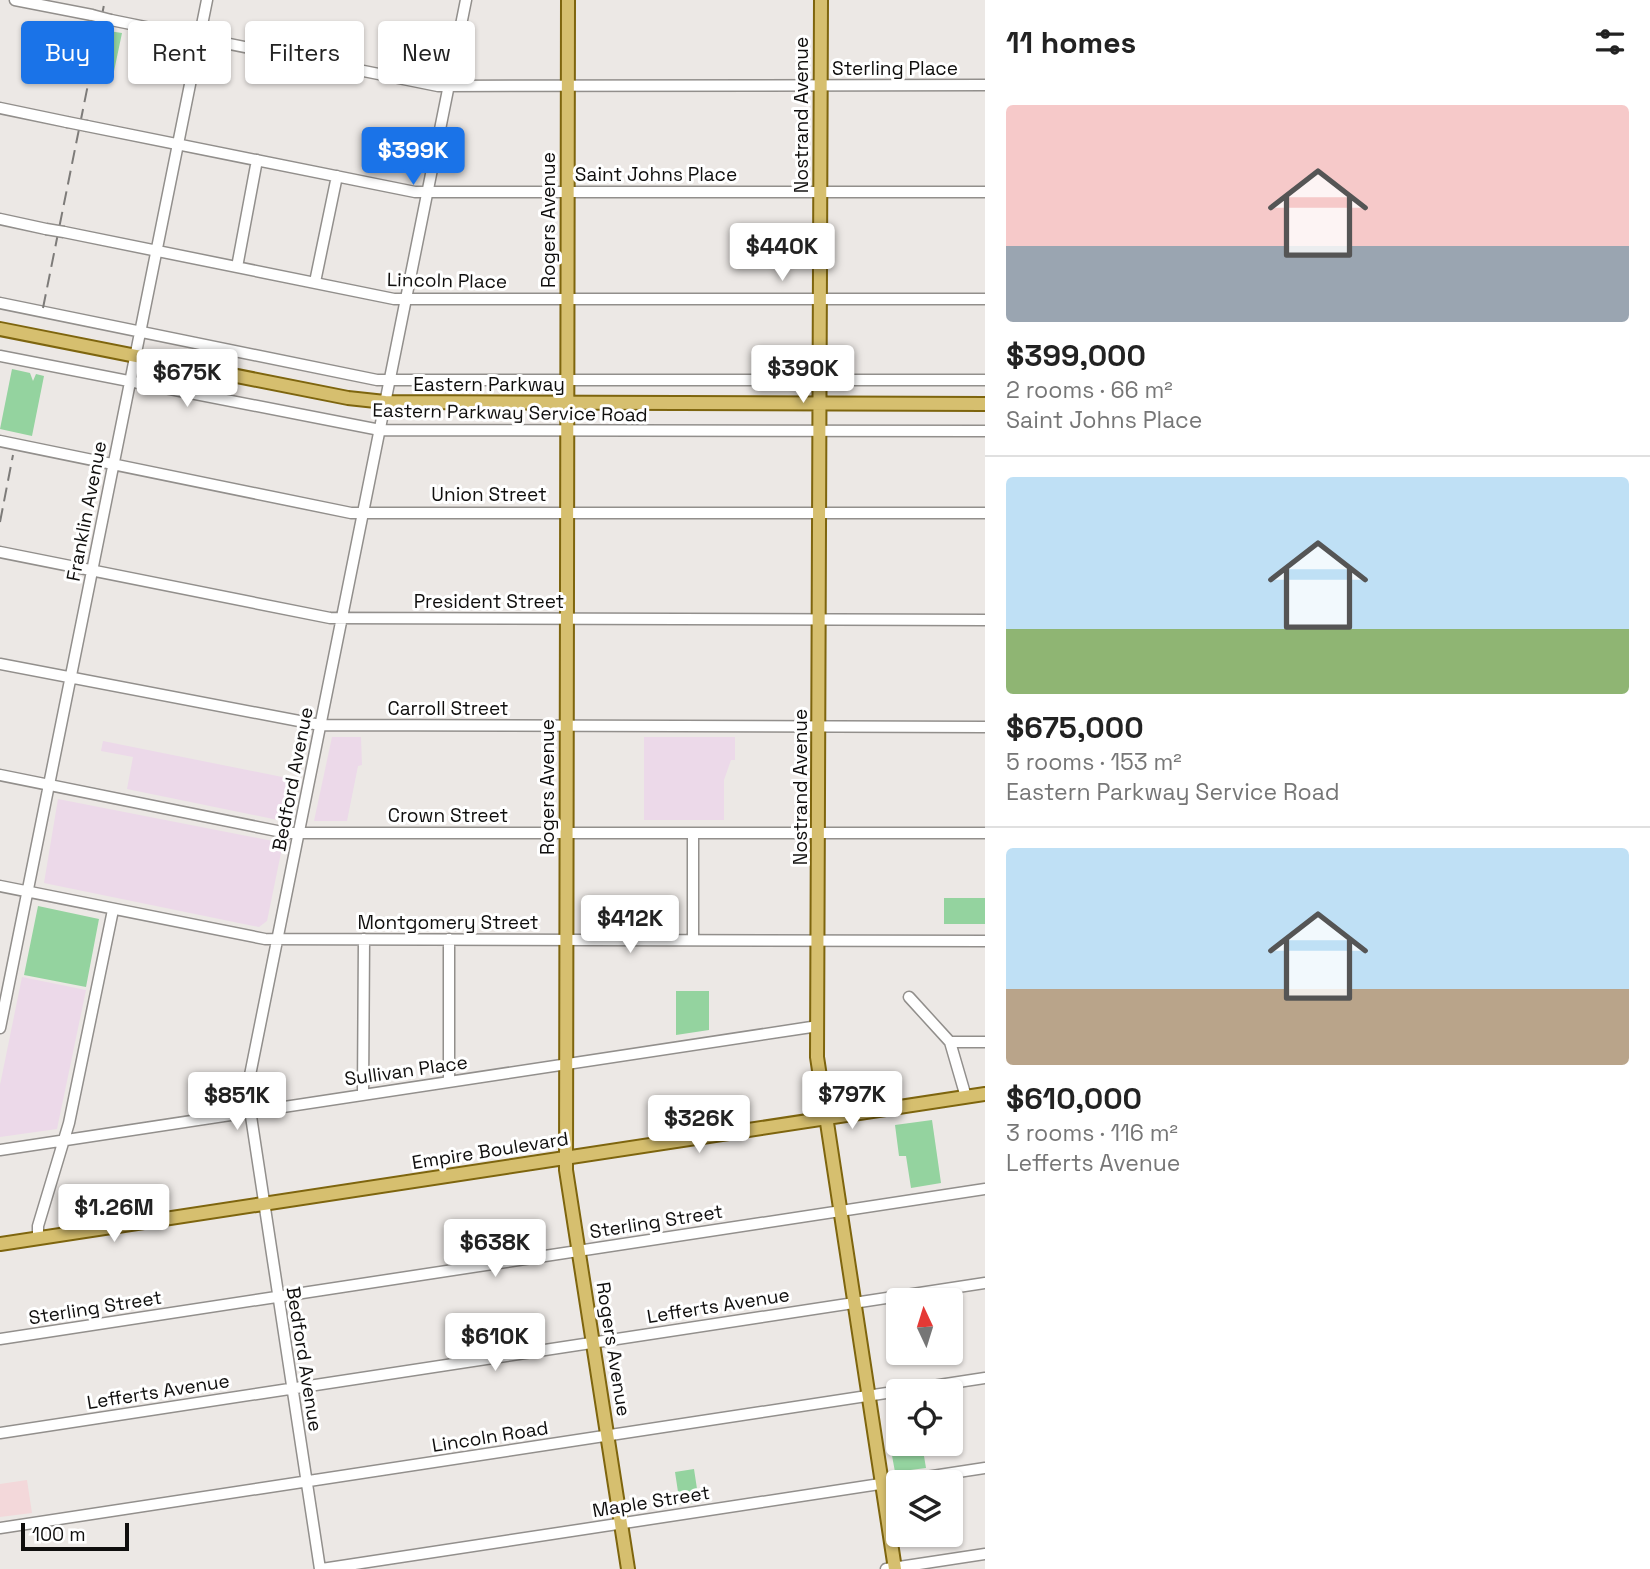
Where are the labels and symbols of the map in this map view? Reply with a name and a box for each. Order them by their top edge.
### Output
street label: Nostrand Avenue [789,37,814,193]
street label: Sterling Place [832,56,958,81]
pin: $399K [364,128,462,187]
street label: Rogers Avenue [536,152,561,288]
street label: Saint Johns Place [575,162,737,187]
pin: $440K [733,224,831,283]
street label: Lincoln Place [387,267,507,294]
pin: $390K [754,346,852,405]
pin: $675K [138,350,236,409]
street label: Eastern Parkway [413,372,565,397]
street label: Eastern Parkway Service Road [372,398,648,427]
street label: Franklin Avenue [61,439,112,583]
street label: Union Street [431,482,547,507]
street label: President Street [414,589,564,614]
street label: Carroll Street [387,696,509,721]
street label: Bedford Avenue [266,705,319,853]
street label: Nostrand Avenue [788,709,813,865]
street label: Rogers Avenue [535,719,560,855]
street label: Crown Street [388,803,508,828]
pin: $412K [581,895,679,955]
street label: Montgomery Street [357,910,539,935]
street label: Sullivan Place [343,1049,469,1092]
pin: $851K [188,1072,286,1132]
pin: $797K [803,1072,901,1131]
pin: $326K [650,1096,748,1155]
street label: Empire Boulevard [410,1126,570,1175]
pin: $1.26M [57,1184,171,1244]
street label: Sterling Street [588,1199,724,1244]
pin: $638K [446,1220,544,1279]
street label: Rogers Avenue [591,1280,636,1418]
street label: Lefferts Avenue [645,1282,791,1329]
street label: Sterling Street [27,1285,163,1330]
street label: Bedford Avenue [281,1285,328,1433]
north arrow [886,1288,962,1365]
pin: $610K [446,1314,544,1373]
street label: Lefferts Avenue [85,1368,231,1415]
street label: Lincoln Road [430,1415,550,1458]
street label: Maple Street [591,1480,712,1523]
scale bar [21,1520,130,1552]

